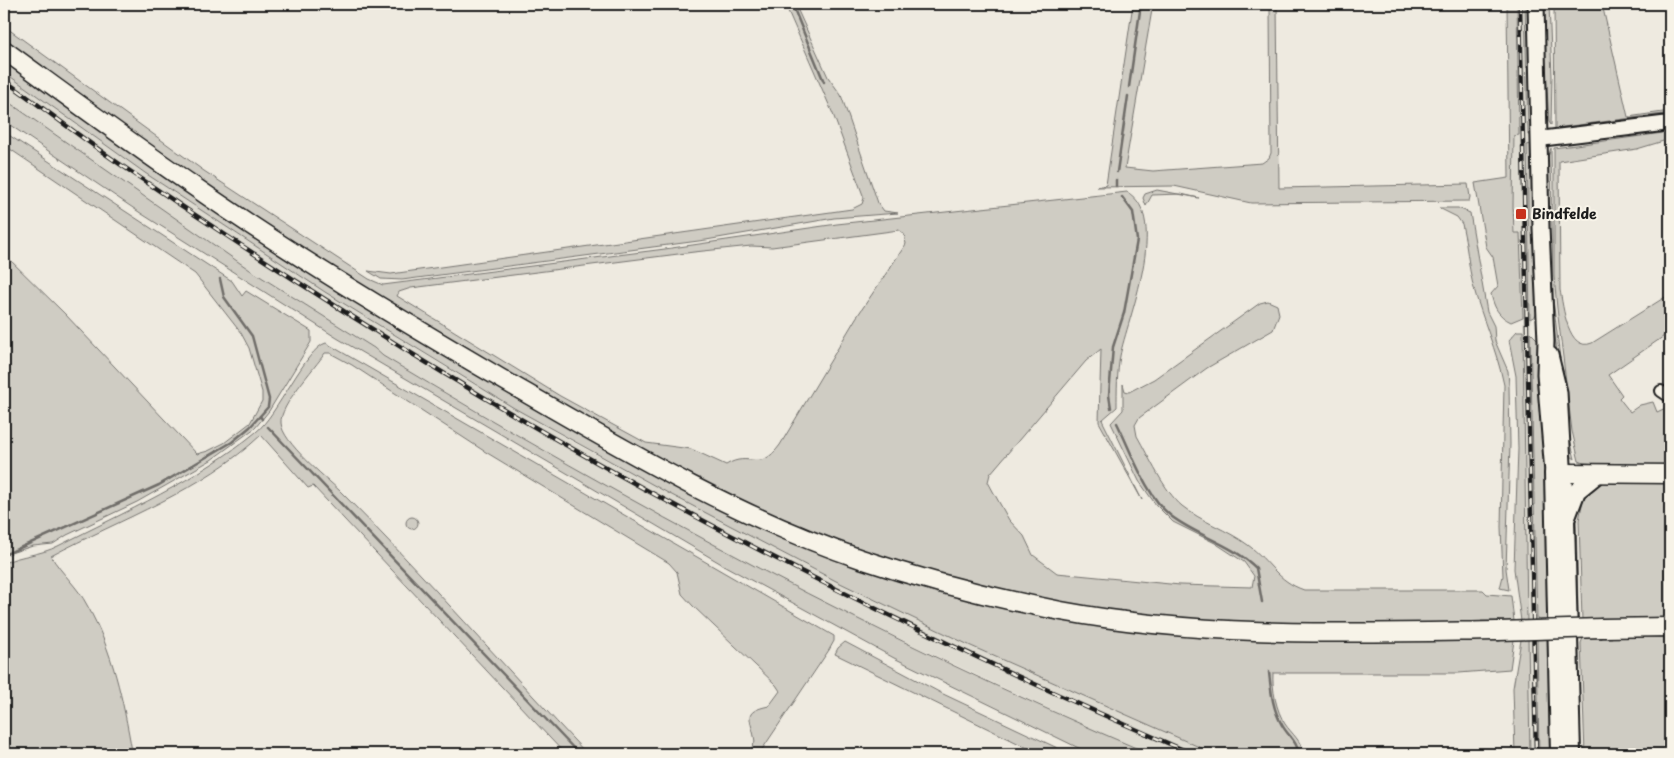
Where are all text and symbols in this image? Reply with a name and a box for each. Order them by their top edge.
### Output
place label: Bindfelde [1532,203,1597,224]
marker: Bindfelde [1514,207,1528,221]

